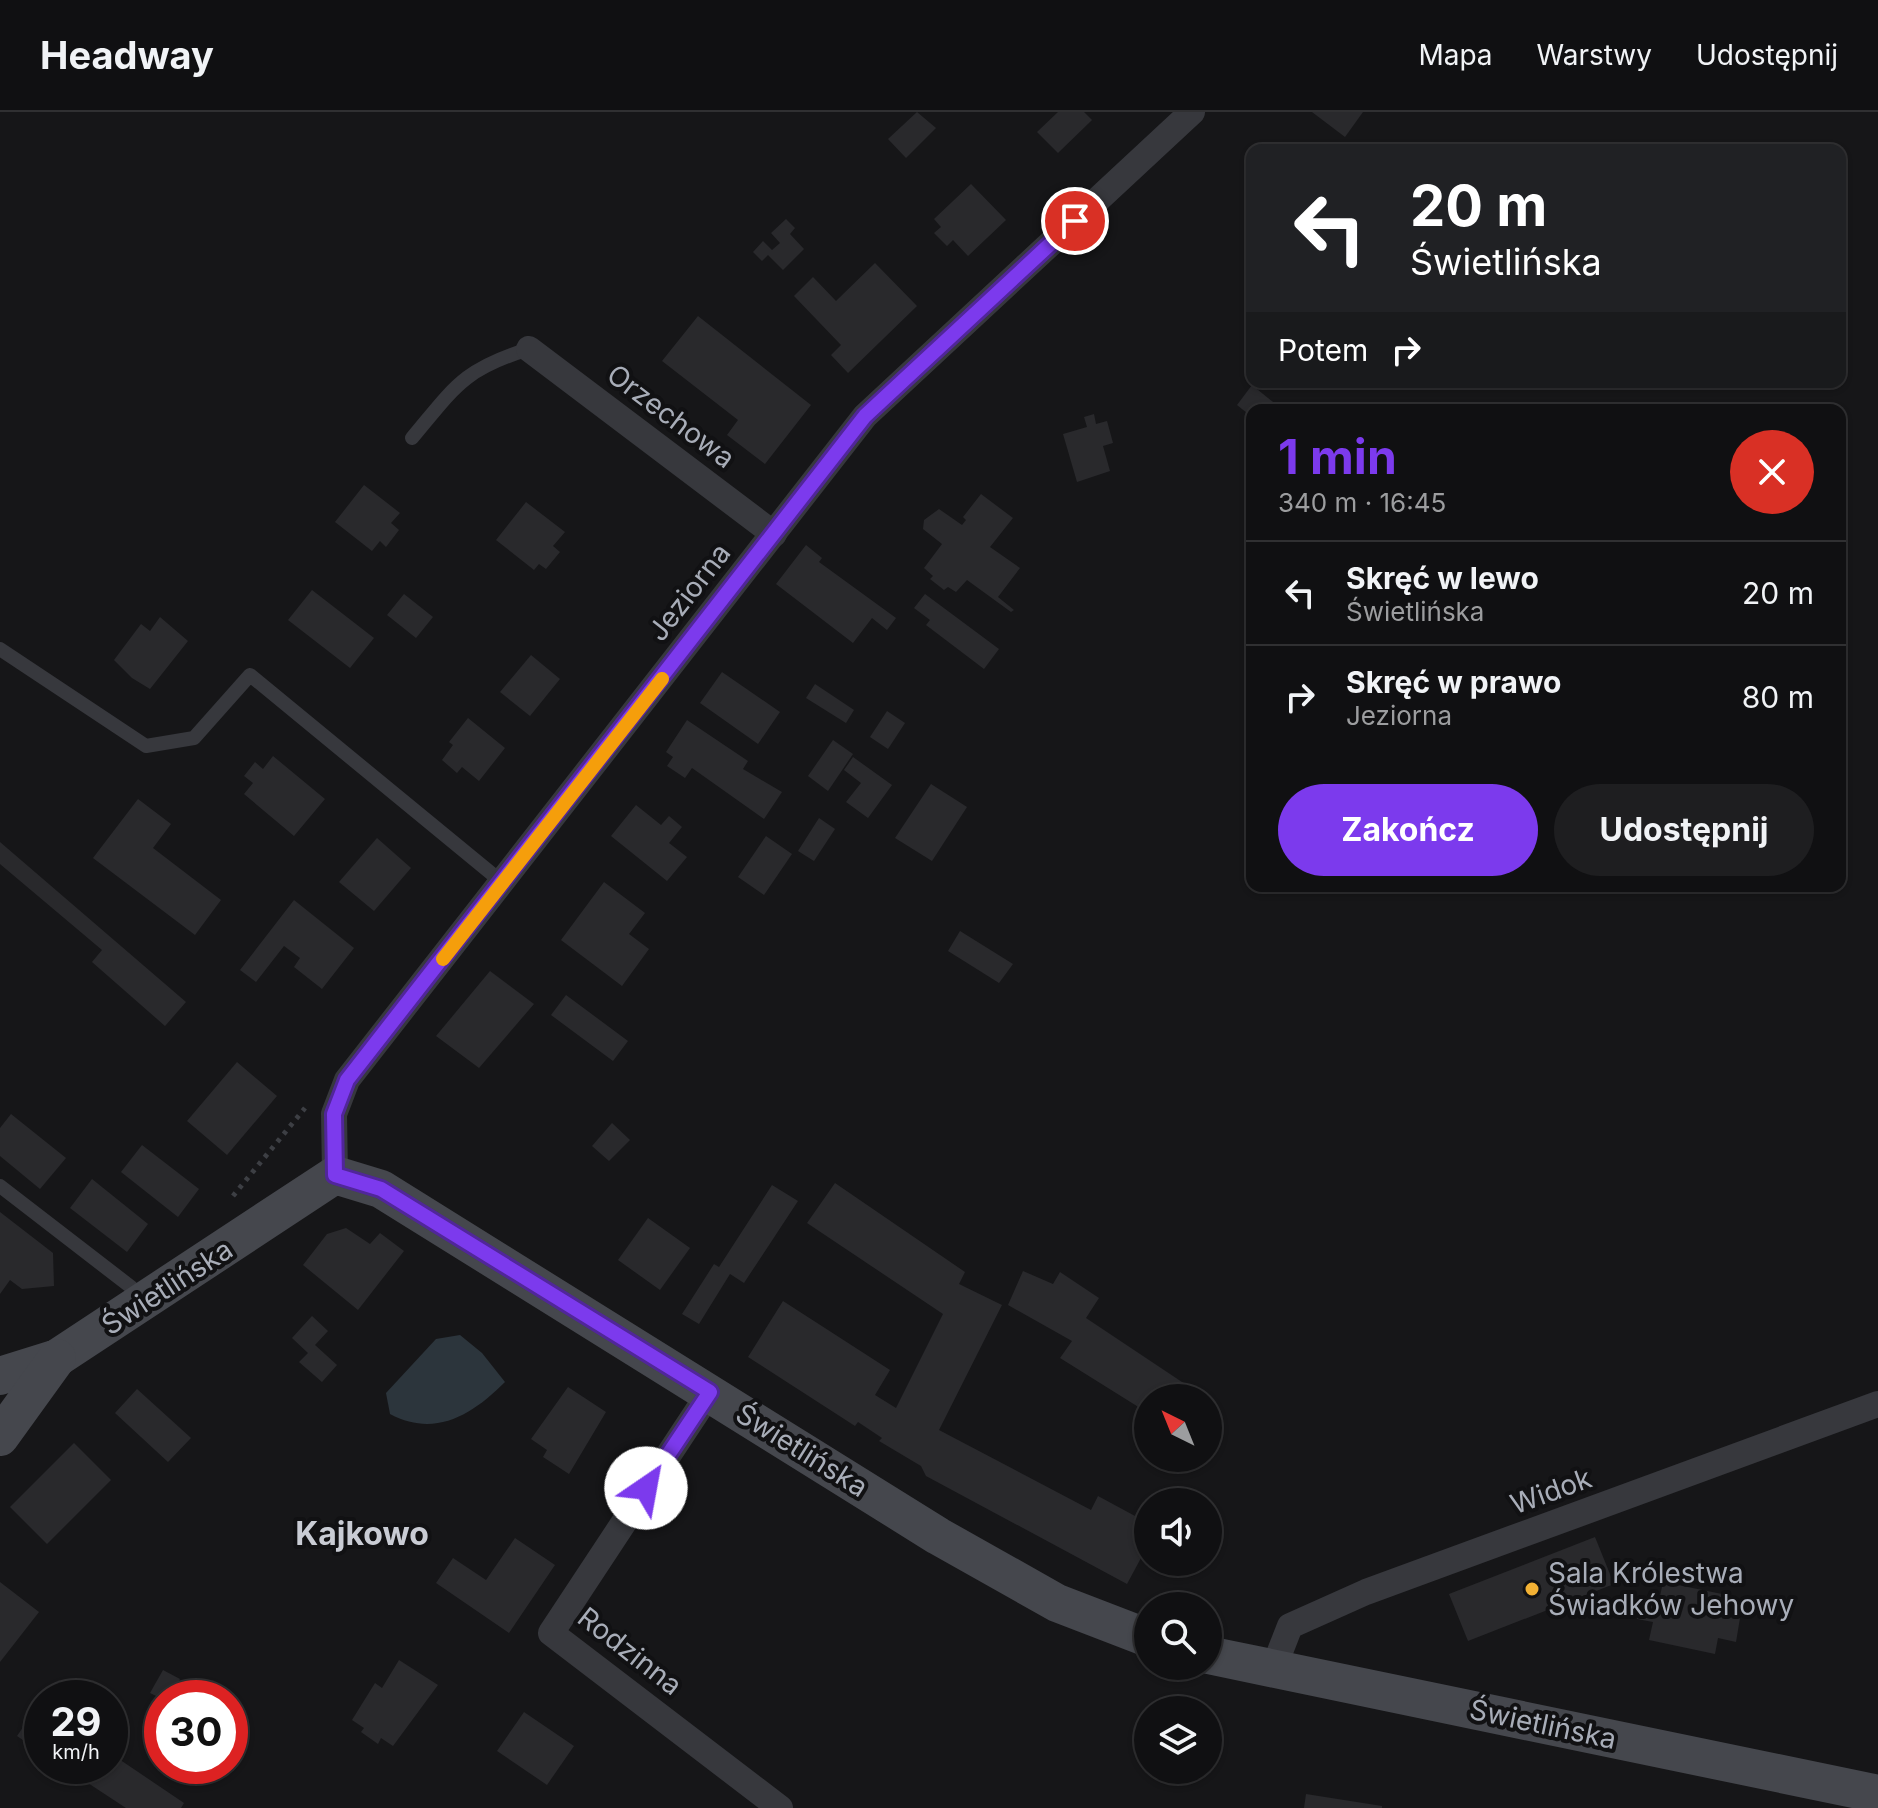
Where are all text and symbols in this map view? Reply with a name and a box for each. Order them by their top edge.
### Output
text: Headway [40,32,214,78]
text: Mapa [1418,38,1493,72]
text: Warstwy [1537,38,1652,72]
text: Udostępnij [1696,38,1838,72]
text: 20 m [1410,172,1547,240]
icon: left [1278,176,1382,280]
pin [1041,187,1109,255]
icon: arrive [1053,199,1097,243]
text: Świetlińska [1410,240,1602,284]
icon: right [1384,328,1428,372]
text: Potem [1278,332,1368,368]
street label: Orzechowa [601,357,741,475]
text: 1 min [1278,427,1397,486]
button: close [1730,430,1814,514]
text: 340 m · 16:45 [1278,487,1446,518]
street label: Jeziorna [640,537,738,647]
text: Skręć w lewo [1346,560,1539,596]
icon: left [1278,571,1322,615]
text: 20 m [1742,575,1814,611]
text: Świetlińska [1346,596,1484,627]
text: Skręć w prawo [1346,664,1561,700]
icon: right [1278,675,1322,719]
text: 80 m [1742,679,1814,715]
text: Jeziorna [1346,700,1452,731]
button: Zakończ [1278,784,1538,876]
button: Udostępnij [1554,784,1814,876]
street label: Świetlińska [95,1232,239,1342]
north arrow [1134,1384,1222,1472]
map controls [1134,1384,1222,1784]
street label: Świetlińska [730,1396,874,1504]
position arrow [604,1446,688,1530]
street label: Widok [1506,1461,1596,1521]
button: sound [1134,1488,1222,1576]
district label: Kajkowo [295,1514,429,1553]
place label: Sala Królestwa Świadków Jehowy [1548,1556,1794,1622]
marker: Sala Królestwa Świadków Jehowy [1523,1580,1541,1598]
button: search [1134,1592,1222,1680]
street label: Rodzinna [571,1600,689,1702]
speed limit sign: 30 [144,1680,248,1784]
street label: Świetlińska [1467,1692,1619,1756]
button: layers [1134,1696,1222,1784]
text: 29 [50,1697,102,1746]
text: km/h [52,1740,100,1764]

